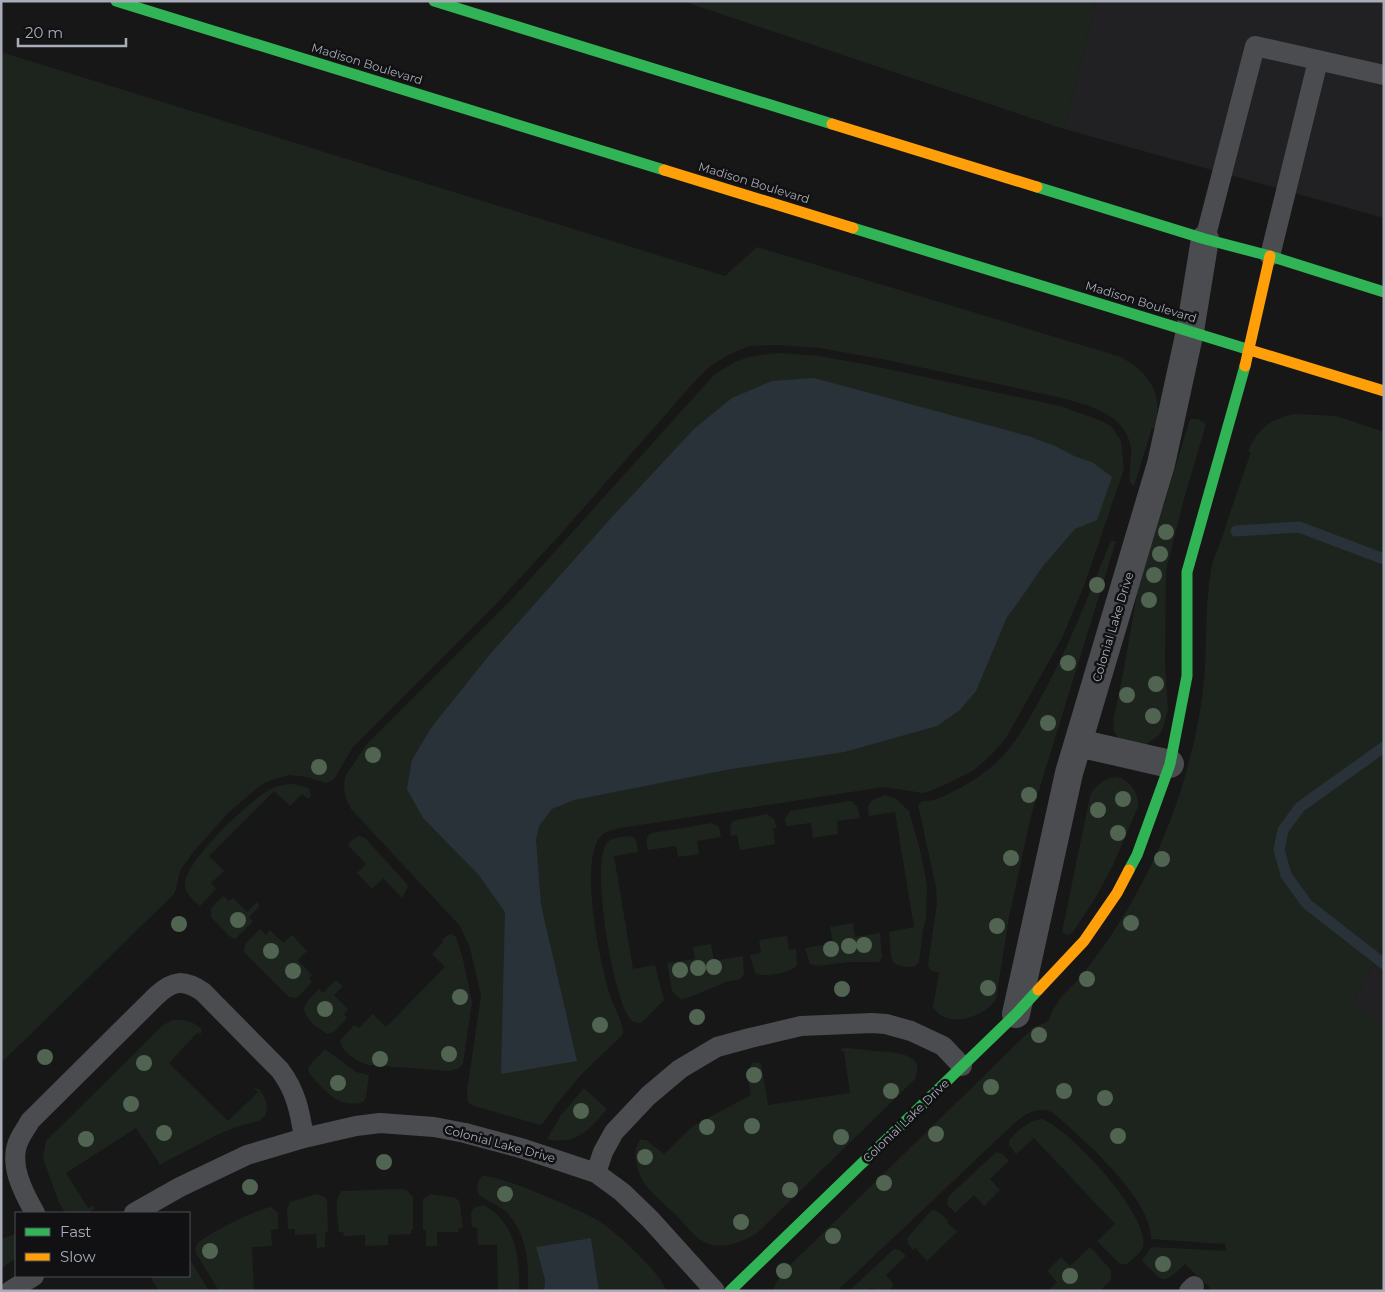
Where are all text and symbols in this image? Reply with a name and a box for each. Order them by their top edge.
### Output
scale bar [18,15,125,47]
text: 20 m [25,23,63,42]
street label: Madison Boulevard [310,39,425,88]
street label: Madison Boulevard [697,158,812,207]
street label: Madison Boulevard [1084,277,1199,326]
street label: Colonial Lake Drive [1089,570,1136,684]
street label: Colonial Lake Drive [859,1076,952,1166]
street label: Colonial Lake Drive [443,1121,557,1166]
legend [15,1212,190,1277]
text: Fast [60,1222,91,1241]
text: Slow [60,1247,96,1266]

